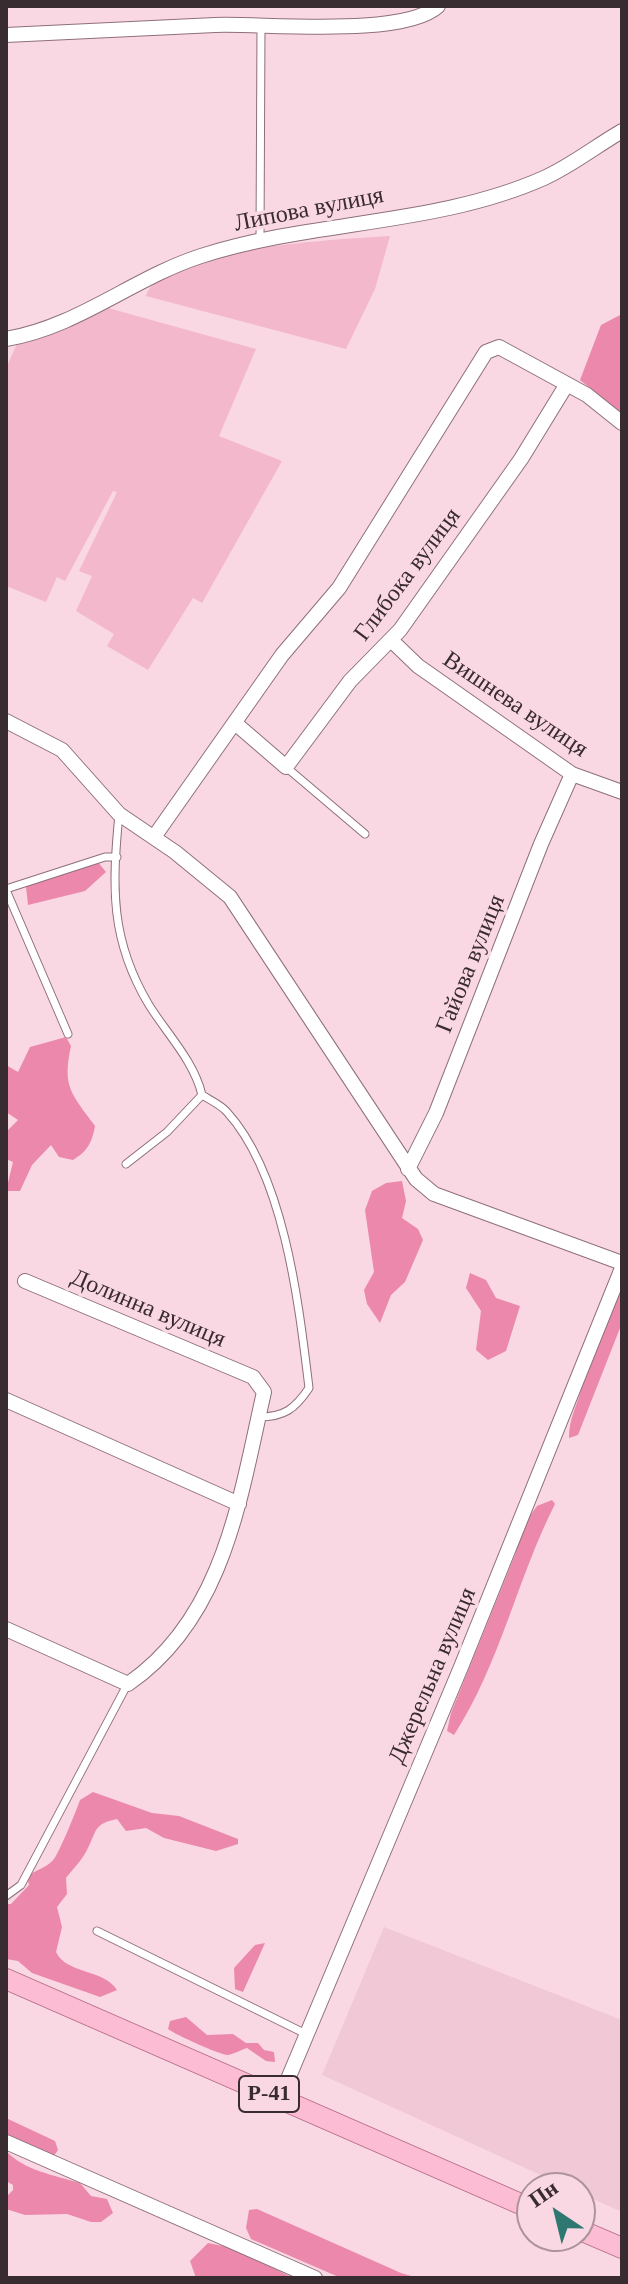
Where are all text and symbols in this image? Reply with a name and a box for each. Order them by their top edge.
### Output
street label: Липова вулиця [232,181,386,239]
street label: Глибока вулиця [349,503,467,647]
street label: Вишнева вулиця [437,646,593,764]
street label: Гайова вулиця [430,891,512,1037]
street label: Долинна вулиця [66,1263,230,1355]
street label: Джерельна вулиця [383,1584,483,1768]
road number: Р-41 [239,2076,299,2112]
north arrow [516,2172,596,2252]
text: Пн [524,2175,562,2212]

